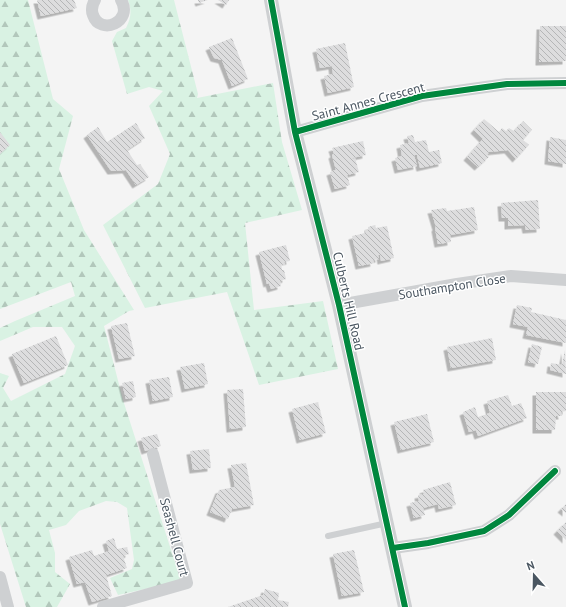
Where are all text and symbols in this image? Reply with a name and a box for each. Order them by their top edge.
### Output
street label: Saint Annes Crescent [310,78,427,125]
street label: Culberts Hill Road [329,250,368,352]
street label: Southampton Close [397,270,507,303]
street label: Seashell Court [156,496,193,579]
north arrow [514,555,554,595]
text: N [525,558,536,573]

